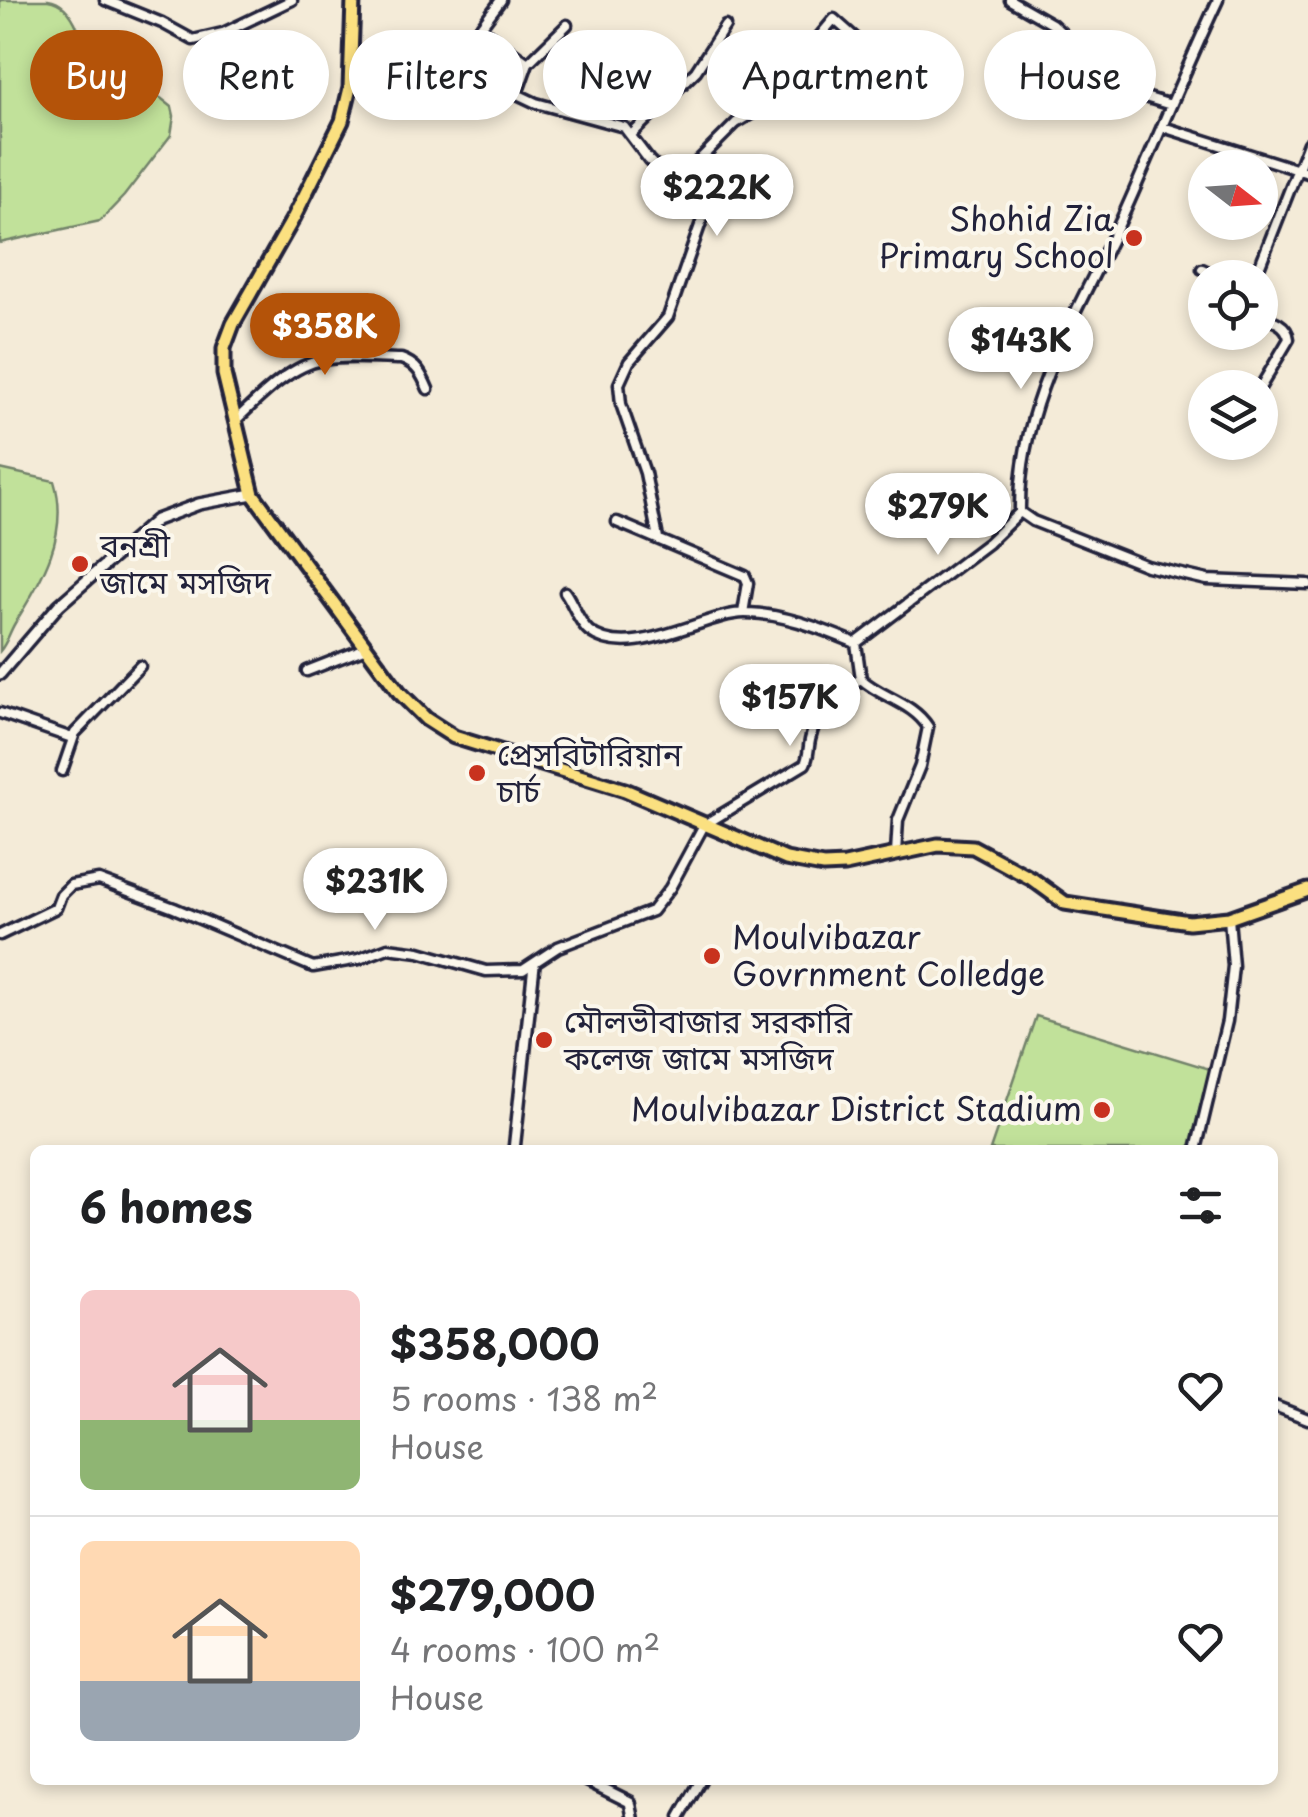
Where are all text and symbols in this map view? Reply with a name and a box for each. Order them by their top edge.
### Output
chip: Buy [30,30,163,120]
chip: Rent [183,30,329,120]
chip: Filters [349,30,523,120]
chip: New [543,30,687,120]
chip: Apartment [707,30,964,120]
chip: House [984,30,1156,120]
north arrow [1188,150,1278,240]
map controls [1188,150,1278,460]
pin: $222K [647,154,787,239]
text: $222K [663,162,771,210]
place label: Shohid Zia Primary School [878,194,1114,279]
marker: Shohid Zia Primary School [1123,227,1145,249]
button: locate [1188,260,1278,350]
pin: $358K [255,293,395,378]
text: $358K [272,301,378,349]
pin: $143K [951,307,1091,392]
text: $143K [970,315,1072,363]
button: layers [1188,370,1278,460]
pin: $279K [868,473,1008,558]
text: $279K [887,481,989,529]
place label: বনশ্রী জামে মসজিদ [99,520,272,605]
marker: বনশ্রী জামে মসজিদ [69,553,91,575]
pin: $157K [720,664,860,749]
text: $157K [741,672,839,720]
place label: প্রেসবিটারিয়ান চার্চ [496,729,683,814]
marker: প্রেসবিটারিয়ান চার্চ [466,762,488,784]
pin: $231K [305,848,445,933]
text: $231K [325,856,425,904]
place label: Moulvibazar Govrnment Colledge [732,912,1045,997]
marker: Moulvibazar Govrnment Colledge [701,945,723,967]
place label: মৌলভীবাজার সরকারি কলেজ জামে মসজিদ [563,996,853,1081]
marker: মৌলভীবাজার সরকারি কলেজ জামে মসজিদ [533,1029,555,1051]
place label: Moulvibazar District Stadium [631,1084,1082,1132]
marker: Moulvibazar District Stadium [1091,1099,1113,1121]
text: 6 homes [80,1174,253,1237]
icon: filters [1173,1178,1228,1233]
text: $358,000 [390,1311,600,1374]
icon: home [160,1330,280,1450]
icon: heart [1173,1363,1228,1418]
text: 5 rooms · 138 m² [390,1374,658,1422]
text: House [390,1422,484,1470]
text: $279,000 [390,1562,595,1625]
icon: home [160,1581,280,1701]
icon: heart [1173,1614,1228,1669]
text: 4 rooms · 100 m² [390,1625,660,1673]
text: House [390,1673,484,1721]

